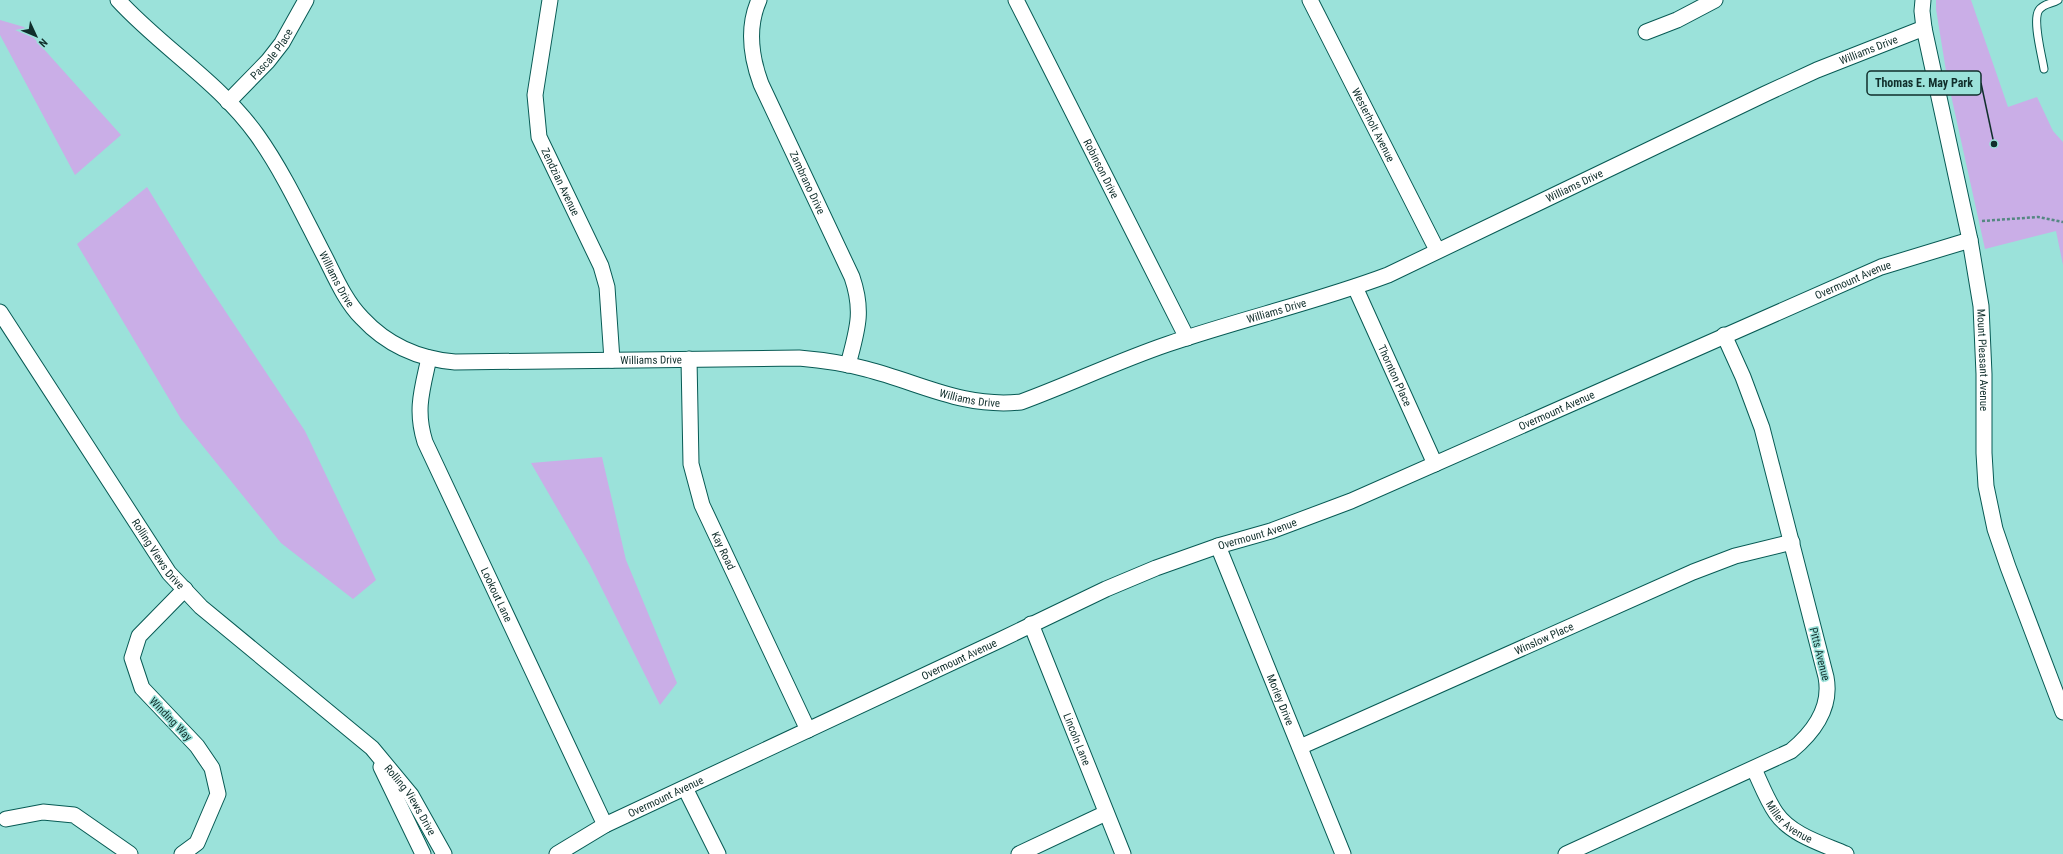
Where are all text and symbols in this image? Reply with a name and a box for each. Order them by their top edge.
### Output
north arrow [16,16,56,56]
street label: Pascale Place [248,27,296,82]
street label: Williams Drive [1838,33,1900,68]
text: N [36,36,50,50]
callout: Thomas E. May Park [1867,71,1981,95]
text: Thomas E. May Park [1875,76,1973,90]
street label: Westerholt Avenue [1349,86,1397,164]
street label: Robinson Drive [1080,137,1121,201]
street label: Zendzian Avenue [538,146,582,218]
street label: Zambrano Drive [786,149,827,216]
street label: Williams Drive [1544,167,1605,205]
street label: Williams Drive [316,249,357,310]
street label: Overmount Avenue [1813,258,1893,302]
street label: Williams Drive [1245,296,1308,326]
street label: Mount Pleasant Avenue [1974,308,1990,411]
street label: Thornton Place [1375,343,1414,408]
street label: Williams Drive [620,353,682,367]
street label: Williams Drive [938,387,1000,410]
street label: Overmount Avenue [1517,388,1597,433]
street label: Overmount Avenue [1217,516,1299,553]
street label: Rolling Views Drive [129,517,187,592]
street label: Kay Road [709,530,738,572]
street label: Lookout Lane [478,565,515,624]
street label: Winslow Place [1513,620,1576,658]
street label: Pitts Avenue [1807,626,1832,682]
street label: Overmount Avenue [919,636,999,683]
street label: Morley Drive [1264,673,1296,727]
street label: Winding Way [147,695,195,744]
street label: Lincoln Lane [1060,711,1093,767]
street label: Rolling Views Drive [382,762,438,838]
street label: Overmount Avenue [626,774,706,820]
street label: Miller Avenue [1763,798,1814,846]

